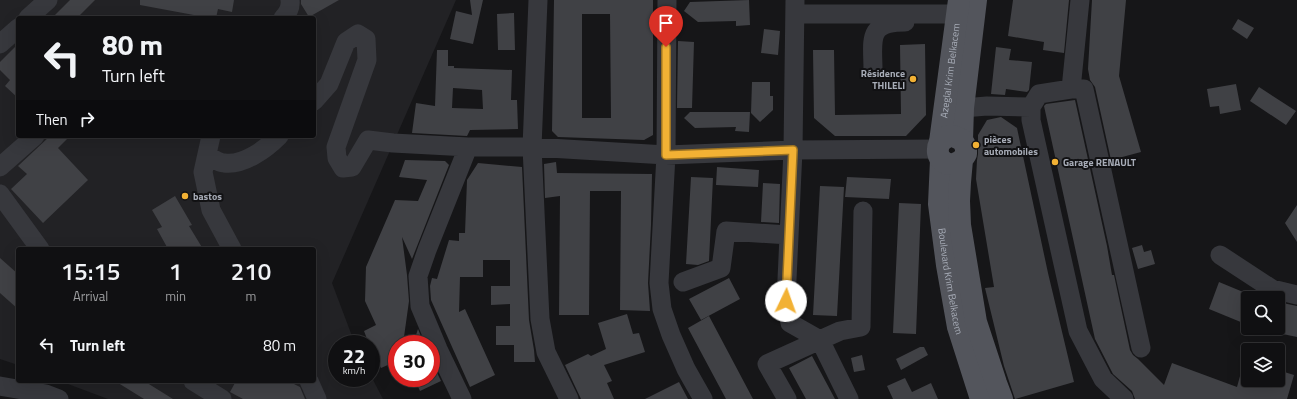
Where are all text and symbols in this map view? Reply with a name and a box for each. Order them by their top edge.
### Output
pin [649,6,683,47]
icon: arrive [655,12,677,34]
street label: Azeglal Krim Belkacem [936,22,964,119]
text: 80 m [102,23,163,66]
icon: left [36,32,88,84]
text: Turn left [102,62,165,89]
place label: Résidence THILELI [861,66,905,93]
marker: Résidence THILELI [908,74,918,84]
text: Then [36,108,68,131]
icon: right [76,108,98,130]
place label: pièces automobiles [984,132,1038,159]
marker: pièces automobiles [971,140,981,150]
place label: Garage RENAULT [1063,155,1137,170]
marker: Garage RENAULT [1050,157,1060,167]
place label: bastos [193,189,222,204]
marker: bastos [180,191,190,201]
street label: Boulevard Krim Belkacem [934,227,967,336]
text: 15:15 [61,253,120,289]
text: 1 [169,253,182,289]
text: 210 [231,253,271,289]
position arrow [765,280,807,322]
text: Arrival [73,286,108,306]
text: min [165,286,186,306]
text: m [246,286,256,306]
map controls [1241,291,1285,387]
button: search [1241,291,1285,335]
icon: left [36,334,58,356]
text: Turn left [70,334,125,357]
text: 80 m [263,334,296,357]
speed limit sign: 30 [388,335,440,387]
text: 22 [343,340,365,371]
button: layers [1241,343,1285,387]
text: km/h [343,363,365,378]

